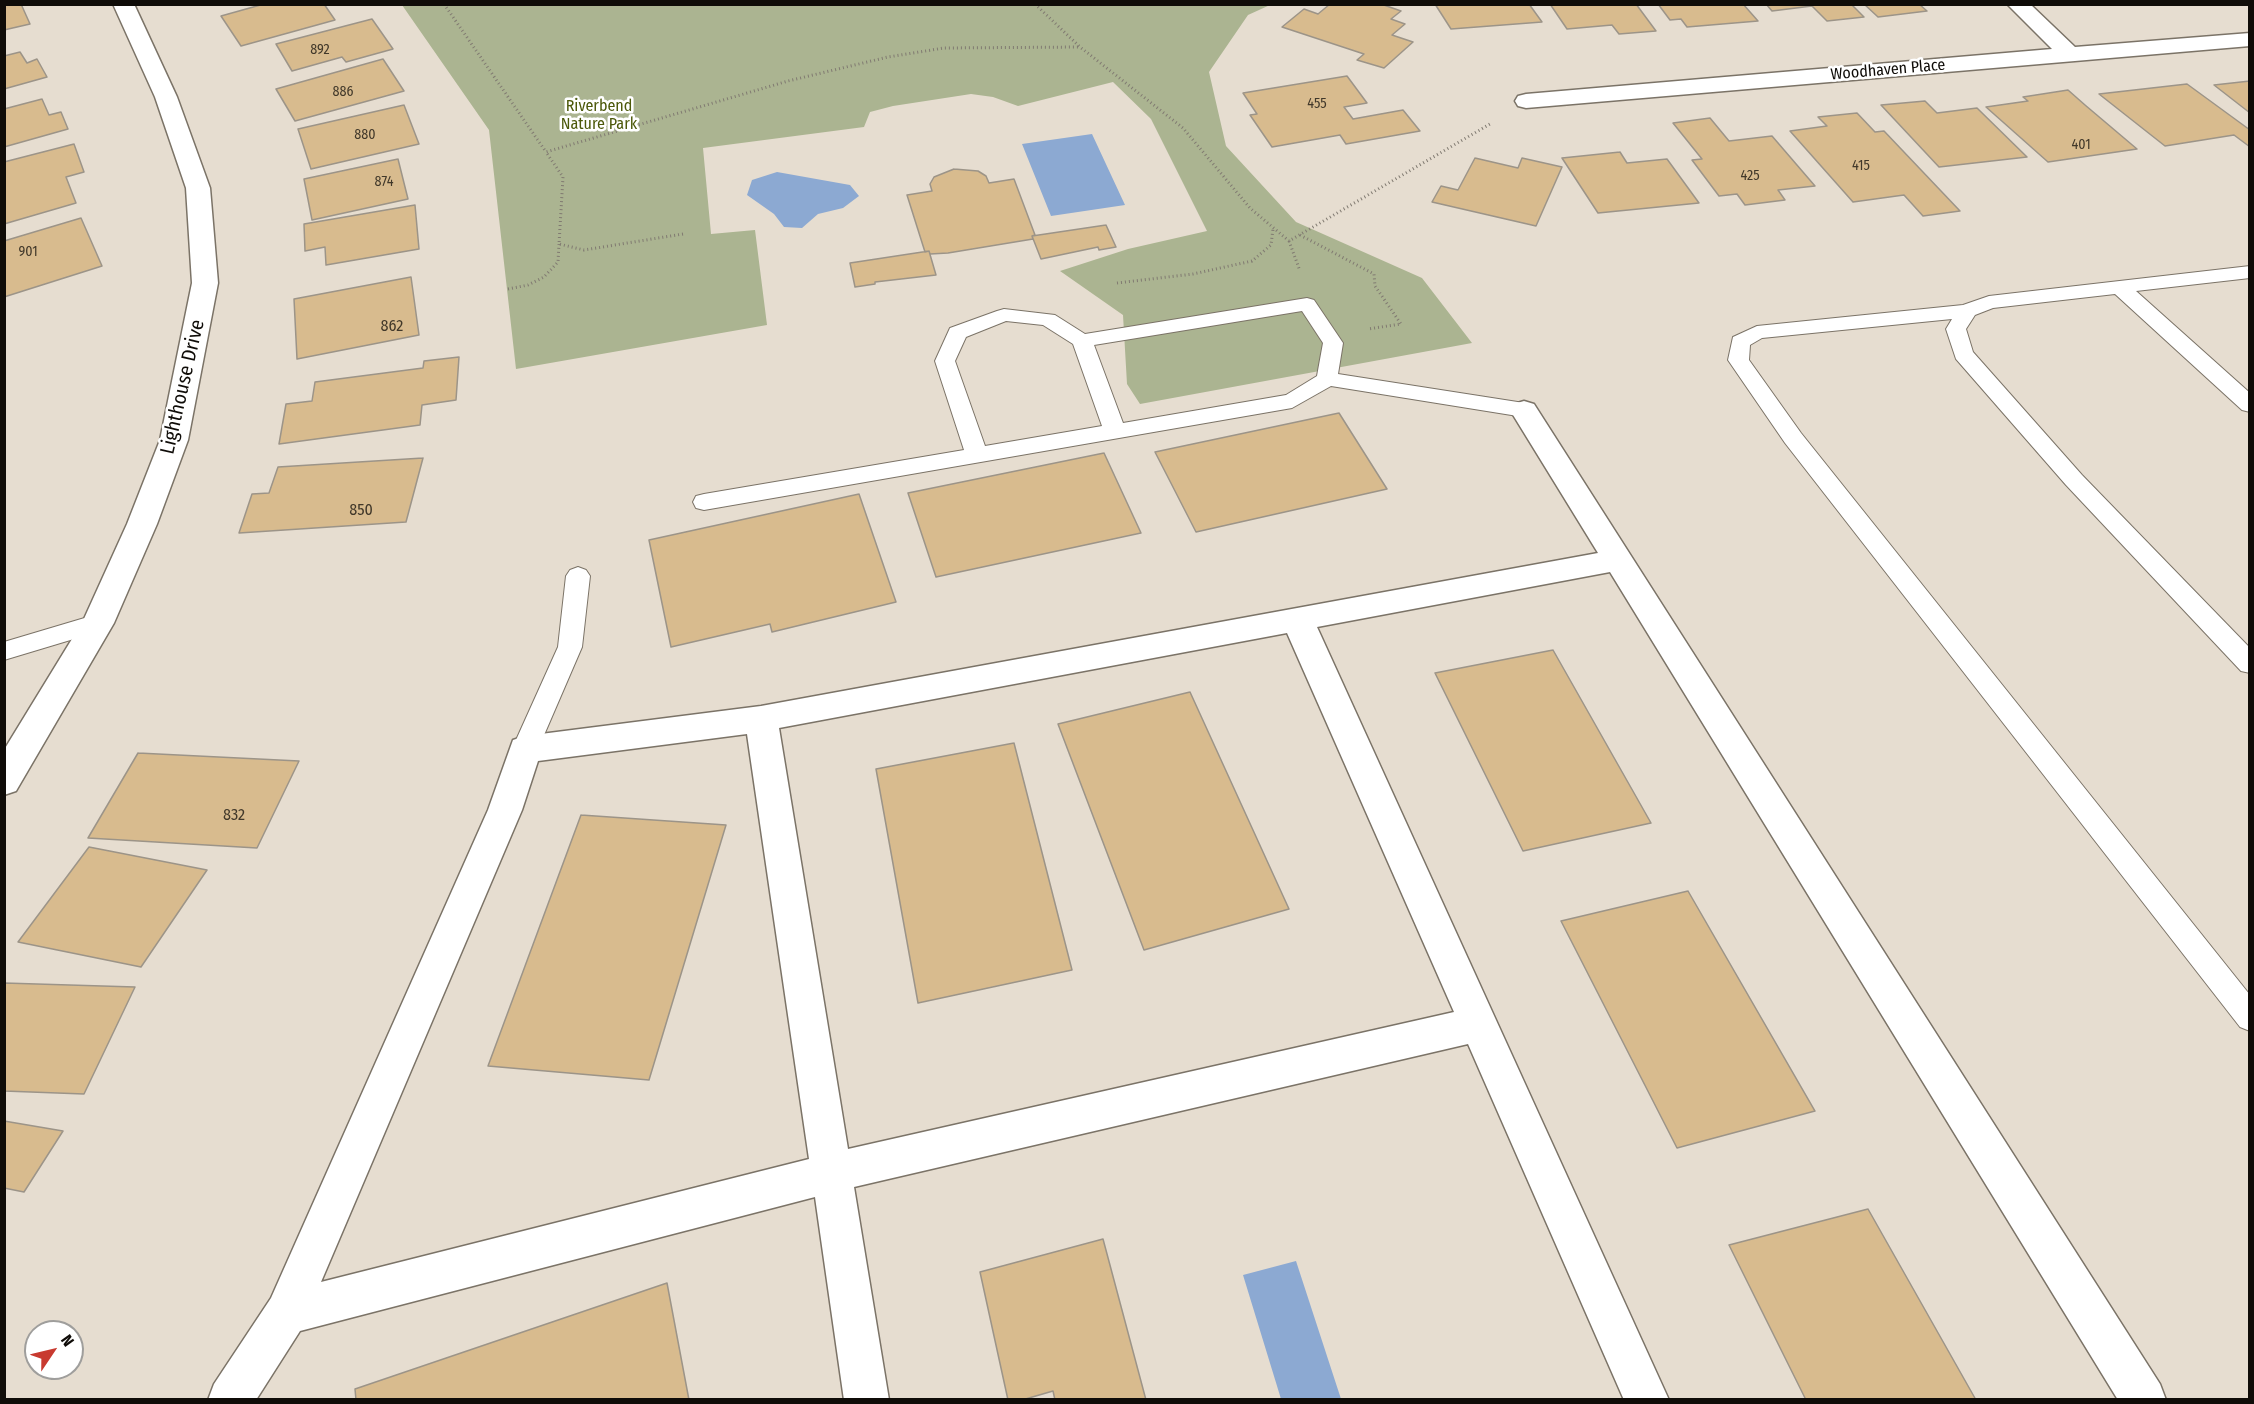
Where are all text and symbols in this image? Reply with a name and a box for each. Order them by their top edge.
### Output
house number: 892 [310,42,330,58]
street label: Woodhaven Place [1830,55,1946,85]
house number: 886 [333,84,353,100]
house number: 455 [1307,96,1327,112]
park label: Riverbend Nature Park [561,97,637,135]
house number: 880 [354,127,376,143]
house number: 401 [2071,137,2091,153]
house number: 415 [1852,158,1870,174]
house number: 425 [1740,168,1760,184]
house number: 874 [375,174,393,190]
house number: 901 [18,244,38,260]
street label: Lighthouse Drive [156,317,210,457]
house number: 862 [381,317,403,337]
house number: 850 [349,501,373,521]
house number: 832 [223,806,245,826]
north arrow [24,1320,84,1380]
text: N [57,1331,78,1350]

